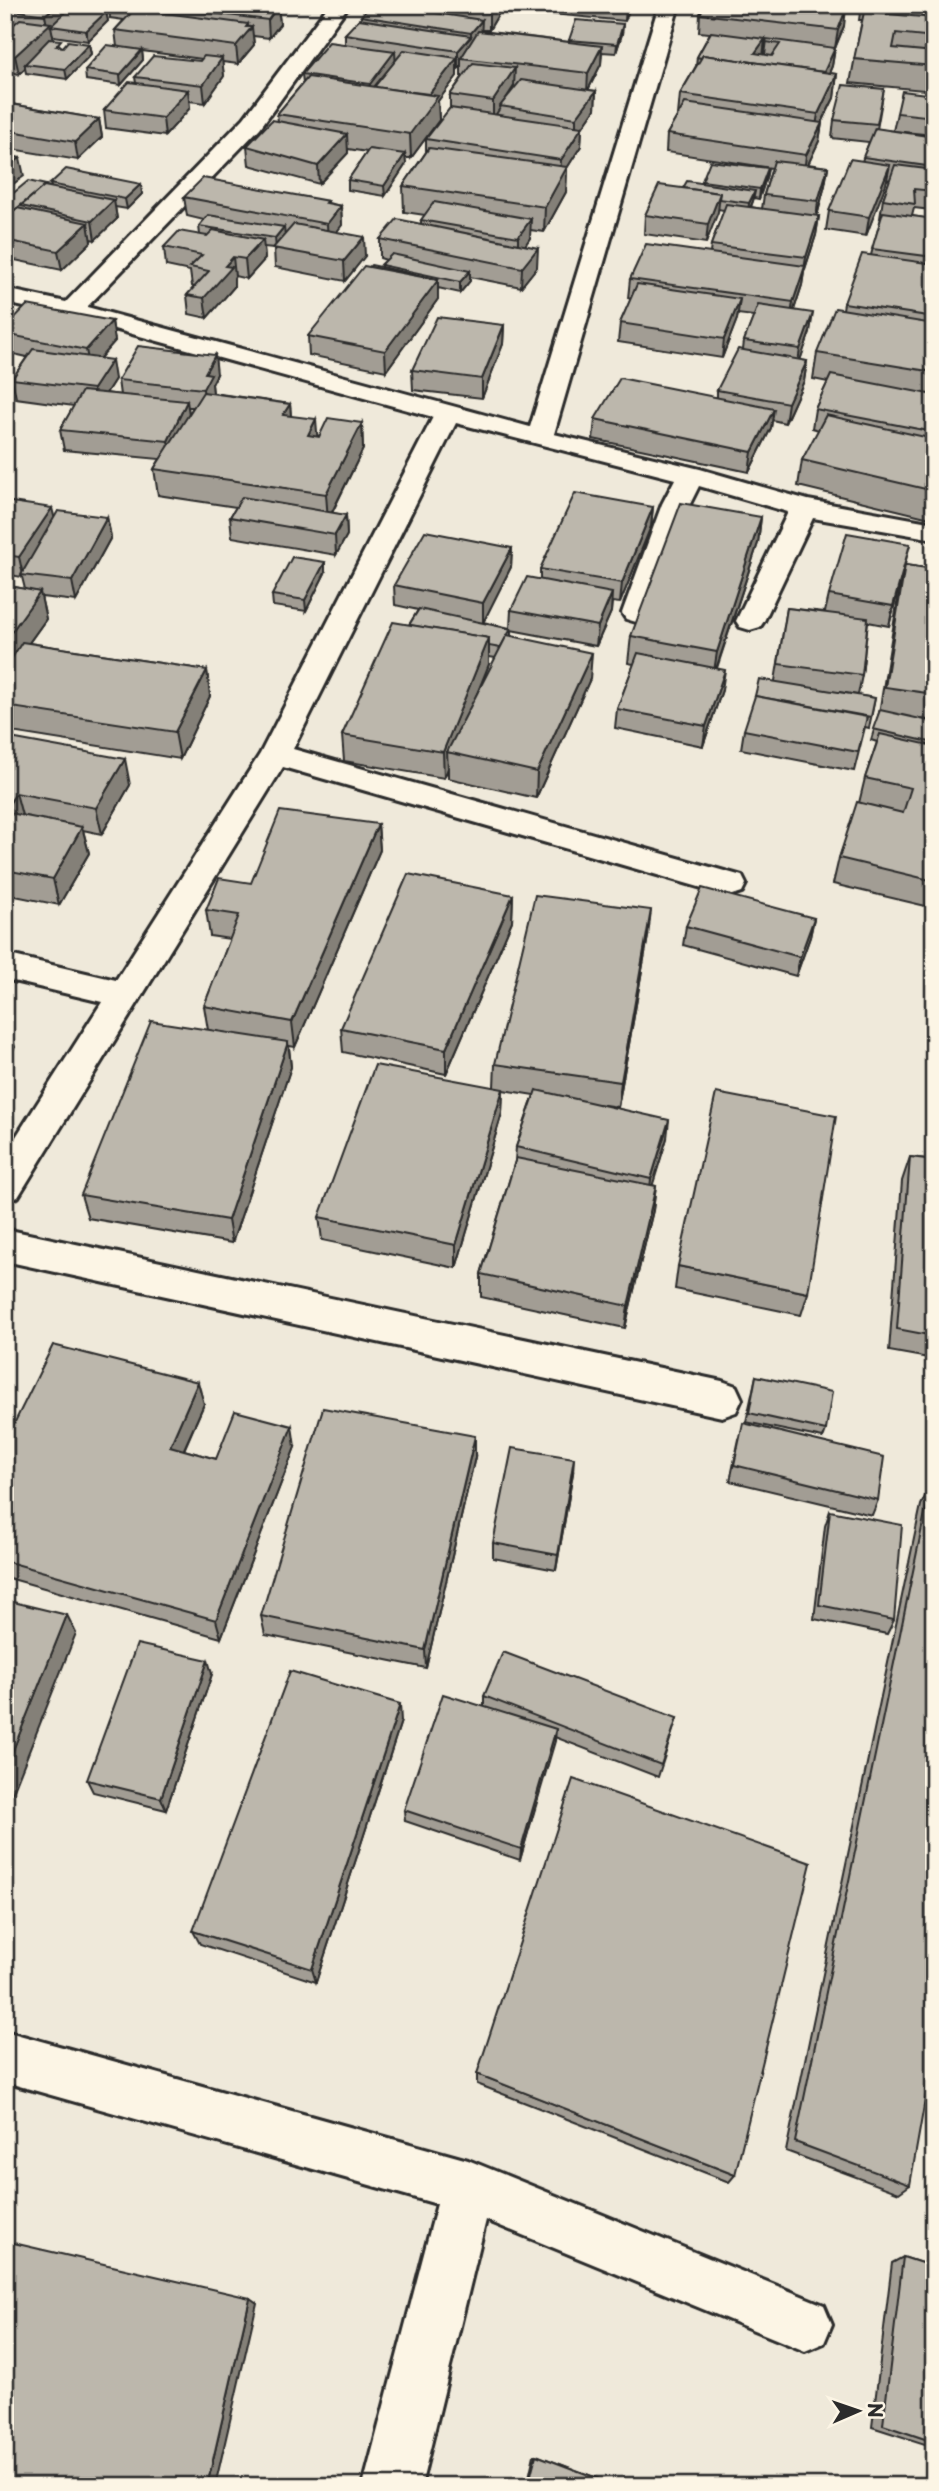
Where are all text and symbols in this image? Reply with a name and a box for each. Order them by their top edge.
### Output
north arrow [824,2376,894,2446]
text: N [862,2402,890,2418]

